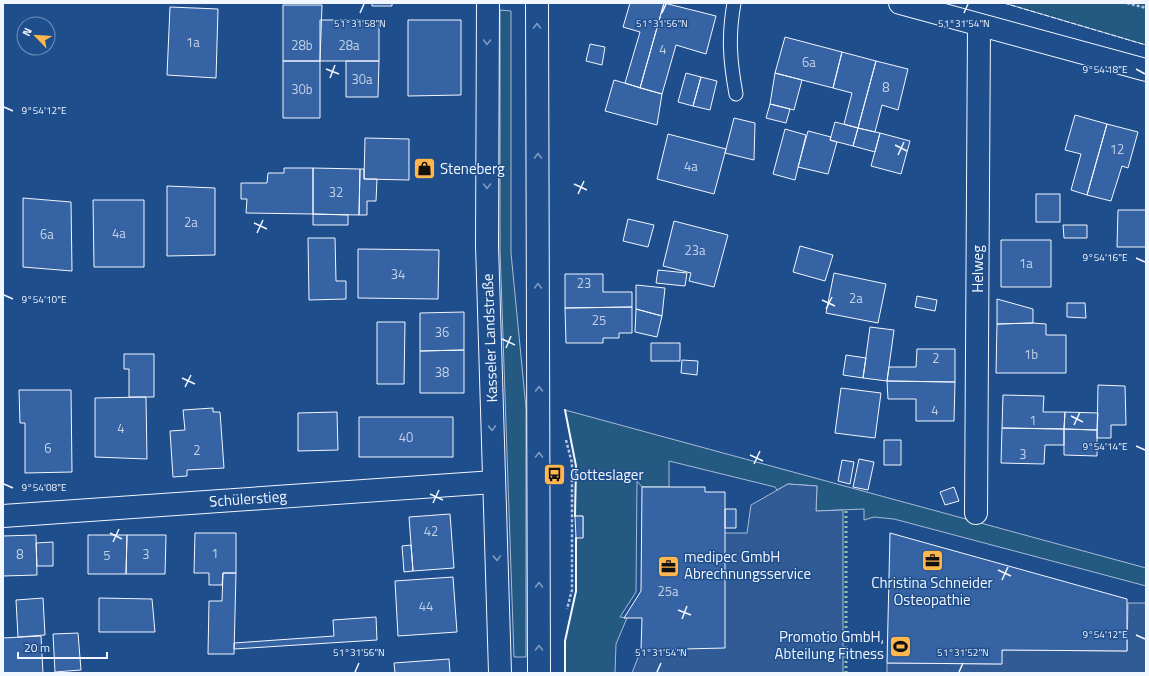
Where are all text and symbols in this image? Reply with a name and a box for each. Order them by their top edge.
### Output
north arrow [16,16,56,56]
text: 51°31'58"N [334,16,386,31]
text: 51°31'56"N [636,16,688,31]
text: 51°31'54"N [938,16,990,31]
one-way arrow [533,23,541,29]
text: N [18,25,36,39]
house number: 1a [186,32,200,52]
house number: 28b [291,35,313,55]
house number: 28a [338,35,360,55]
one-way arrow [483,39,491,45]
house number: 4 [659,39,667,59]
house number: 6a [802,52,816,72]
text: 9°54'18"E [1083,62,1128,77]
house number: 30a [351,69,373,89]
house number: 8 [882,77,890,97]
house number: 30b [291,79,313,99]
text: 9°54'12"E [22,103,67,118]
house number: 12 [1110,139,1124,159]
one-way arrow [534,153,542,159]
shop icon: Steneberg [411,156,437,182]
house number: 4a [684,156,698,176]
place label: Steneberg [440,157,505,180]
house number: 32 [329,182,343,202]
one-way arrow [483,183,491,189]
house number: 2a [184,212,198,232]
house number: 4a [112,223,126,243]
house number: 6a [40,224,54,244]
house number: 23a [684,240,706,260]
street label: Helweg [966,245,989,293]
text: 9°54'16"E [1083,250,1128,265]
house number: 1a [1019,253,1033,273]
house number: 34 [391,264,405,284]
street label: Kasseler Landstraße [476,273,503,403]
house number: 23 [577,273,591,293]
one-way arrow [534,283,542,289]
house number: 2a [849,288,863,308]
text: 9°54'10"E [22,292,67,307]
house number: 25 [592,310,606,330]
house number: 36 [435,322,449,342]
house number: 1b [1024,344,1038,364]
house number: 2 [932,348,940,368]
house number: 38 [435,362,449,382]
one-way arrow [535,386,543,392]
house number: 4 [931,400,939,420]
house number: 1 [1029,410,1037,430]
house number: 4 [117,418,125,438]
one-way arrow [488,425,496,431]
house number: 40 [399,427,413,447]
house number: 6 [44,438,52,458]
text: 9°54'14"E [1083,439,1128,454]
house number: 2 [193,440,201,460]
house number: 3 [1019,444,1027,464]
one-way arrow [535,452,543,458]
bus stop icon: Gotteslager [541,462,567,488]
place label: Gotteslager [570,463,644,486]
text: 9°54'08"E [22,480,67,495]
street label: Schülerstieg [208,484,288,513]
house number: 42 [424,521,438,541]
house number: 1 [211,543,219,563]
house number: 8 [16,544,24,564]
house number: 3 [142,544,150,564]
house number: 5 [103,545,111,565]
place label: medipec GmbH Abrechnungsservice [684,545,811,585]
office icon: Christina Schneider Osteopathie [919,547,945,573]
office icon: medipec GmbH Abrechnungsservice [655,553,681,579]
one-way arrow [492,555,501,561]
place label: Christina Schneider Osteopathie [871,571,993,611]
house number: 25a [657,581,679,601]
one-way arrow [535,582,543,588]
house number: 44 [419,596,433,616]
place label: Promotio GmbH, Abteilung Fitness [775,625,884,665]
text: 9°54'12"E [1083,627,1128,642]
sports icon: Promotio GmbH, Abteilung Fitness [887,633,913,659]
scale bar [18,634,107,660]
text: 20 m [24,638,50,657]
text: 51°31'56"N [333,645,385,660]
one-way arrow [535,645,543,651]
text: 51°31'54"N [635,645,687,660]
text: 51°31'52"N [937,645,989,660]

